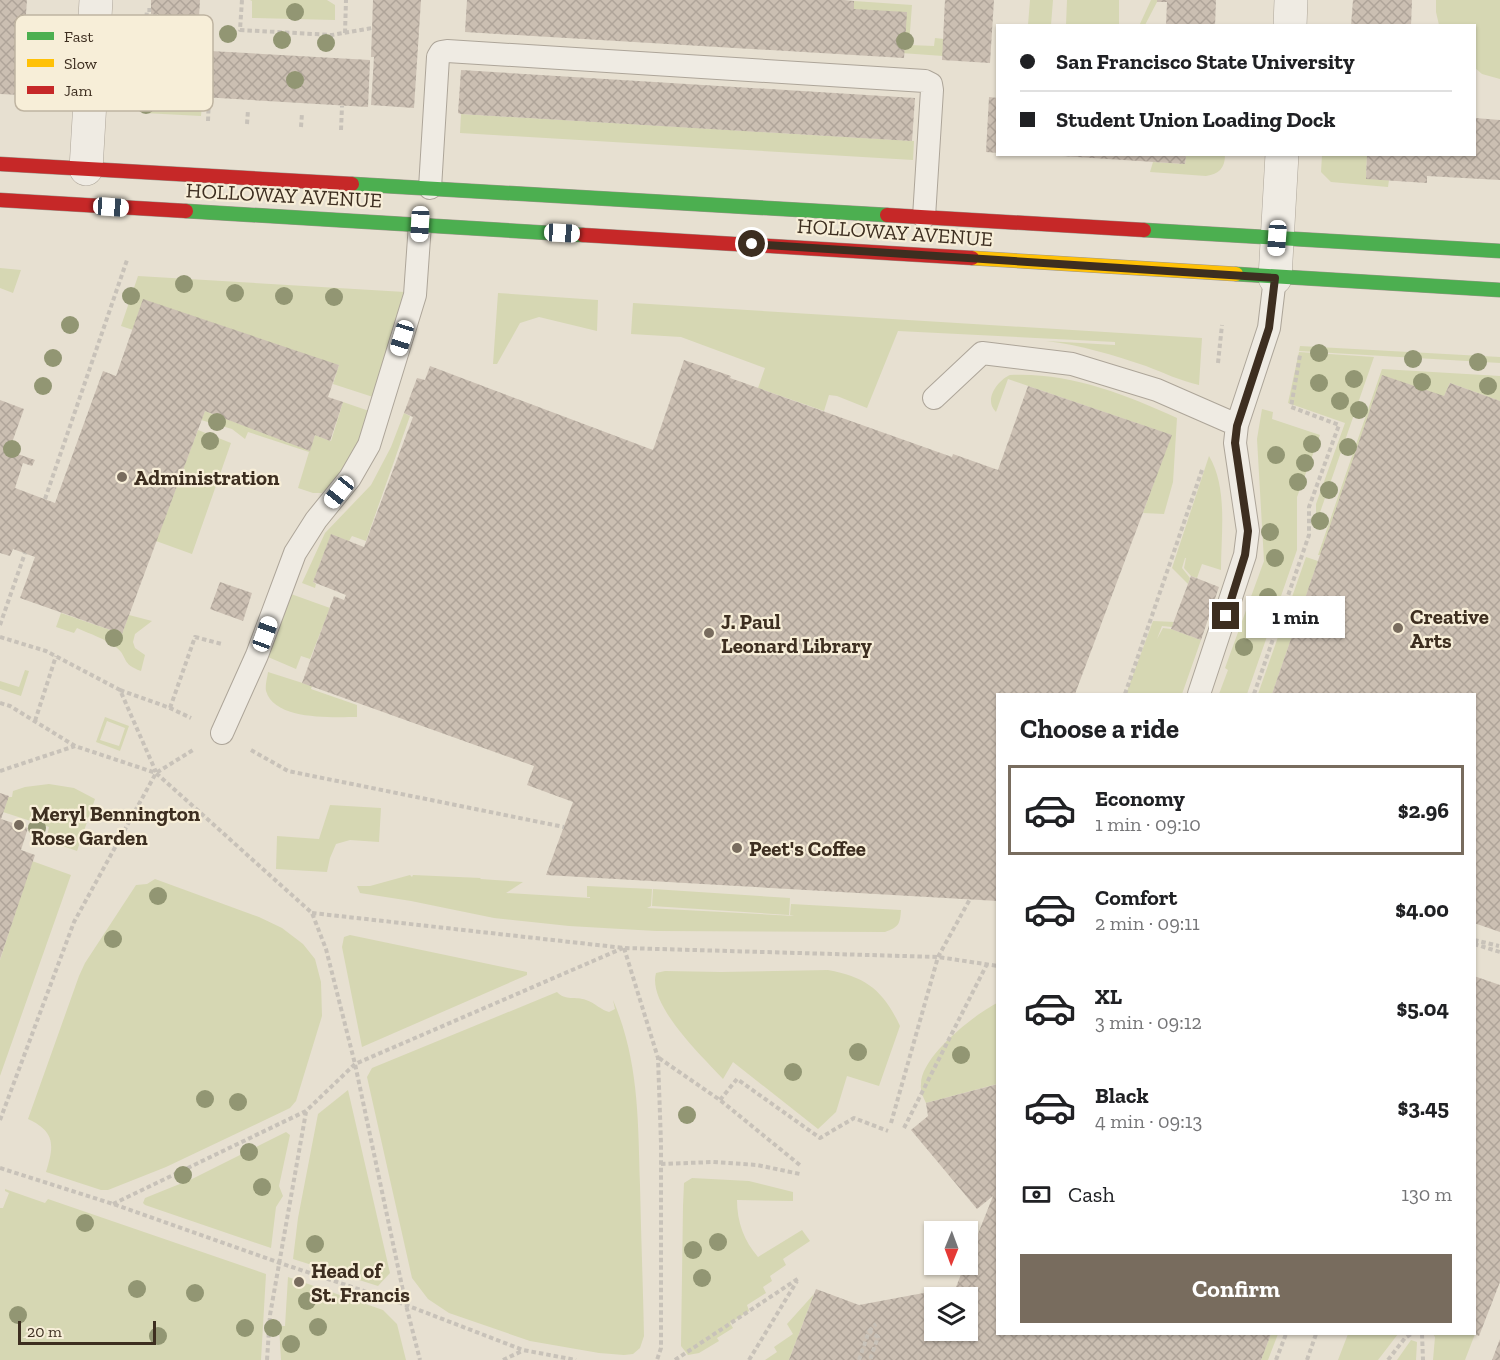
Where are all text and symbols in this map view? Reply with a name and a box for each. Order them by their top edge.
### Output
legend [15,15,213,111]
text: Fast [64,27,93,46]
text: San Francisco State University [1056,48,1355,75]
text: Slow [64,54,98,73]
text: Jam [64,81,93,100]
text: Student Union Loading Dock [1056,106,1336,133]
street label: HOLLOWAY AVENUE [185,177,383,213]
car [92,197,130,217]
car [410,206,430,242]
street label: HOLLOWAY AVENUE [796,213,994,251]
car [1267,219,1287,257]
car [544,223,580,243]
route start [738,230,765,257]
car [388,318,416,358]
place label: Administration [134,465,280,490]
marker: Administration [115,470,129,484]
car [321,472,357,512]
callout: 1 min [1247,595,1346,637]
route end [1212,602,1239,629]
place label: Creative Arts [1410,604,1489,653]
text: 1 min [1272,605,1319,629]
place label: J. Paul Leonard Library [721,609,872,658]
car [250,614,280,654]
marker: Creative Arts [1391,621,1405,635]
marker: J. Paul Leonard Library [702,626,716,640]
text: Choose a ride [1020,713,1179,745]
icon: car [1023,783,1077,837]
text: Economy [1095,785,1185,812]
text: $2.96 [1398,797,1449,824]
place label: Meryl Bennington Rose Garden [31,801,201,850]
text: 1 min · 09:10 [1095,812,1201,836]
marker: Meryl Bennington Rose Garden [12,818,26,832]
place label: Peet's Coffee [749,836,866,861]
marker: Peet's Coffee [730,841,744,855]
icon: car [1023,882,1077,936]
text: Comfort [1095,884,1177,911]
text: $4.00 [1395,896,1449,923]
text: 2 min · 09:11 [1095,911,1200,935]
icon: car [1023,981,1077,1035]
text: XL [1095,983,1122,1010]
text: $5.04 [1396,995,1449,1022]
text: 3 min · 09:12 [1095,1010,1202,1034]
icon: car [1023,1080,1077,1134]
text: Black [1095,1082,1149,1109]
text: $3.45 [1397,1094,1449,1121]
text: 4 min · 09:13 [1095,1109,1202,1133]
icon: cash [1020,1178,1053,1211]
text: Cash [1068,1181,1115,1208]
text: 130 m [1401,1182,1452,1206]
north arrow [924,1221,978,1275]
map controls [924,1221,978,1341]
button: Confirm [1020,1254,1452,1323]
place label: Head of St. Francis [311,1258,410,1307]
marker: Head of St. Francis [292,1275,306,1289]
button: layers [924,1287,978,1341]
scale bar [18,1318,156,1346]
text: 20 m [27,1322,62,1341]

